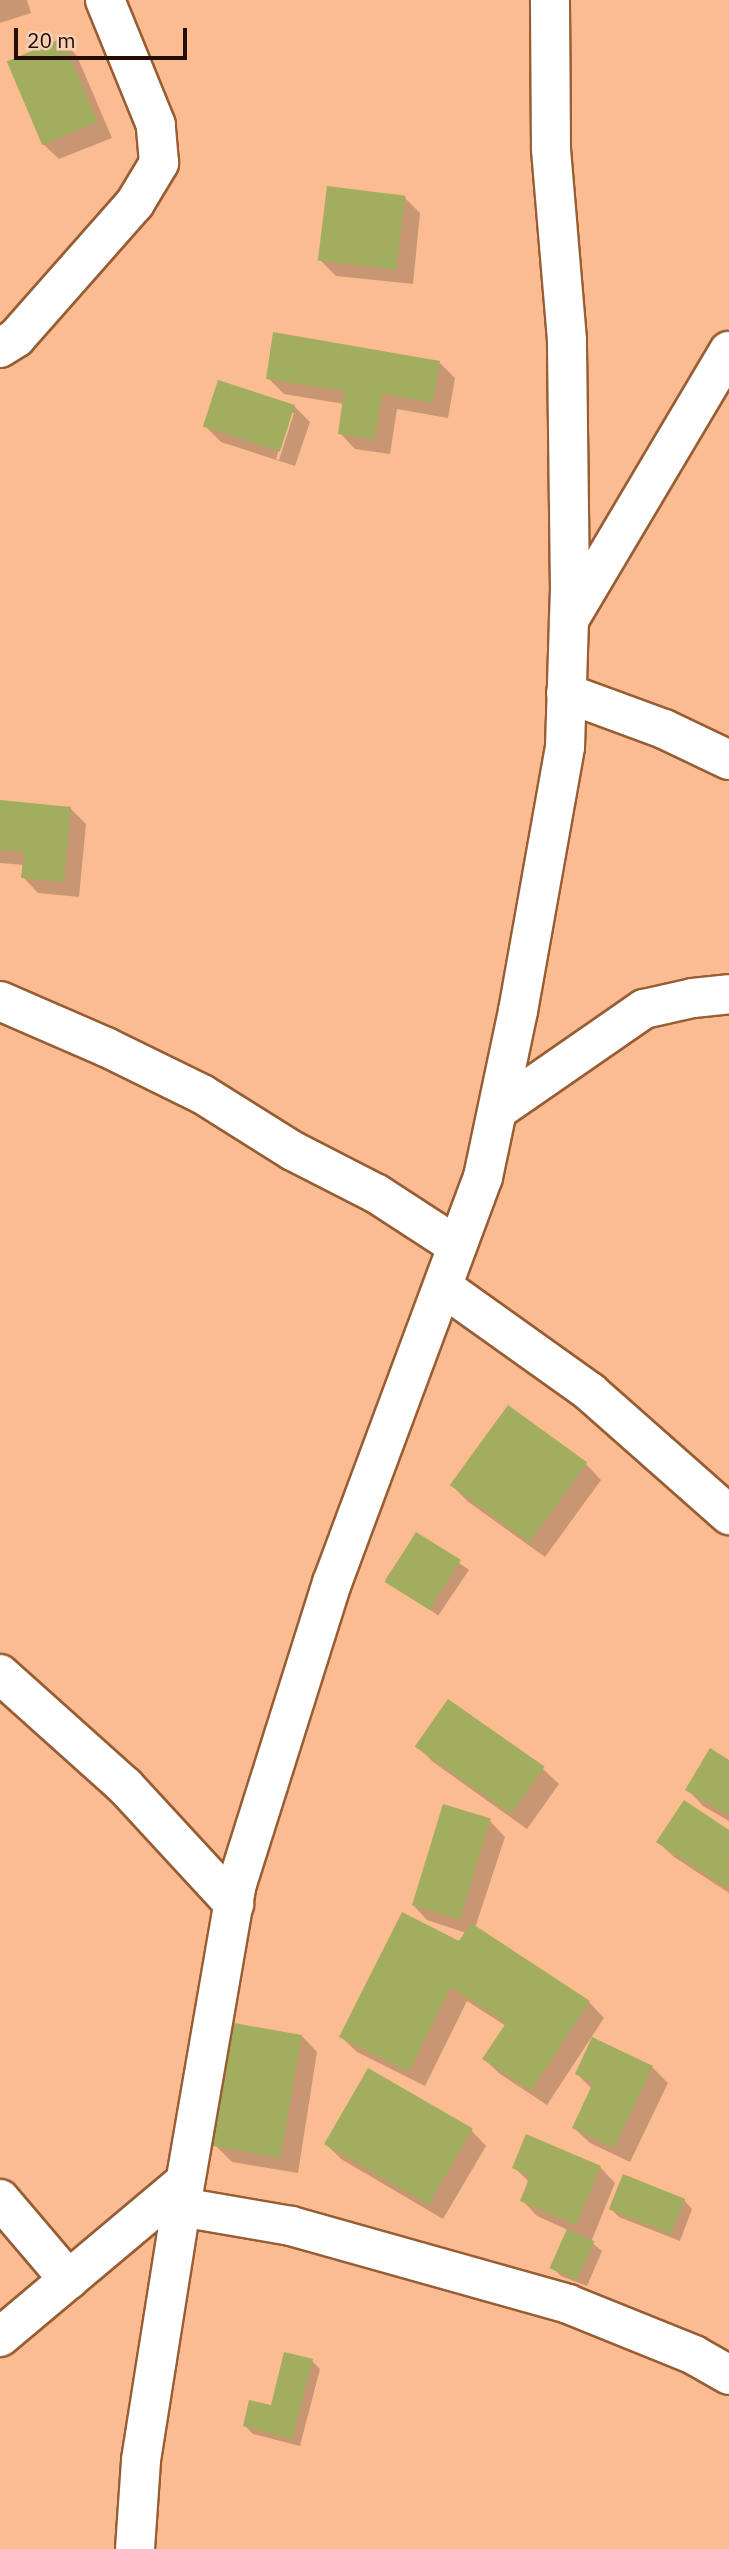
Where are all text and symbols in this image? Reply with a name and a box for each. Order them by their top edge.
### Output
scale bar [18,14,191,58]
text: 20 m [27,26,76,54]

